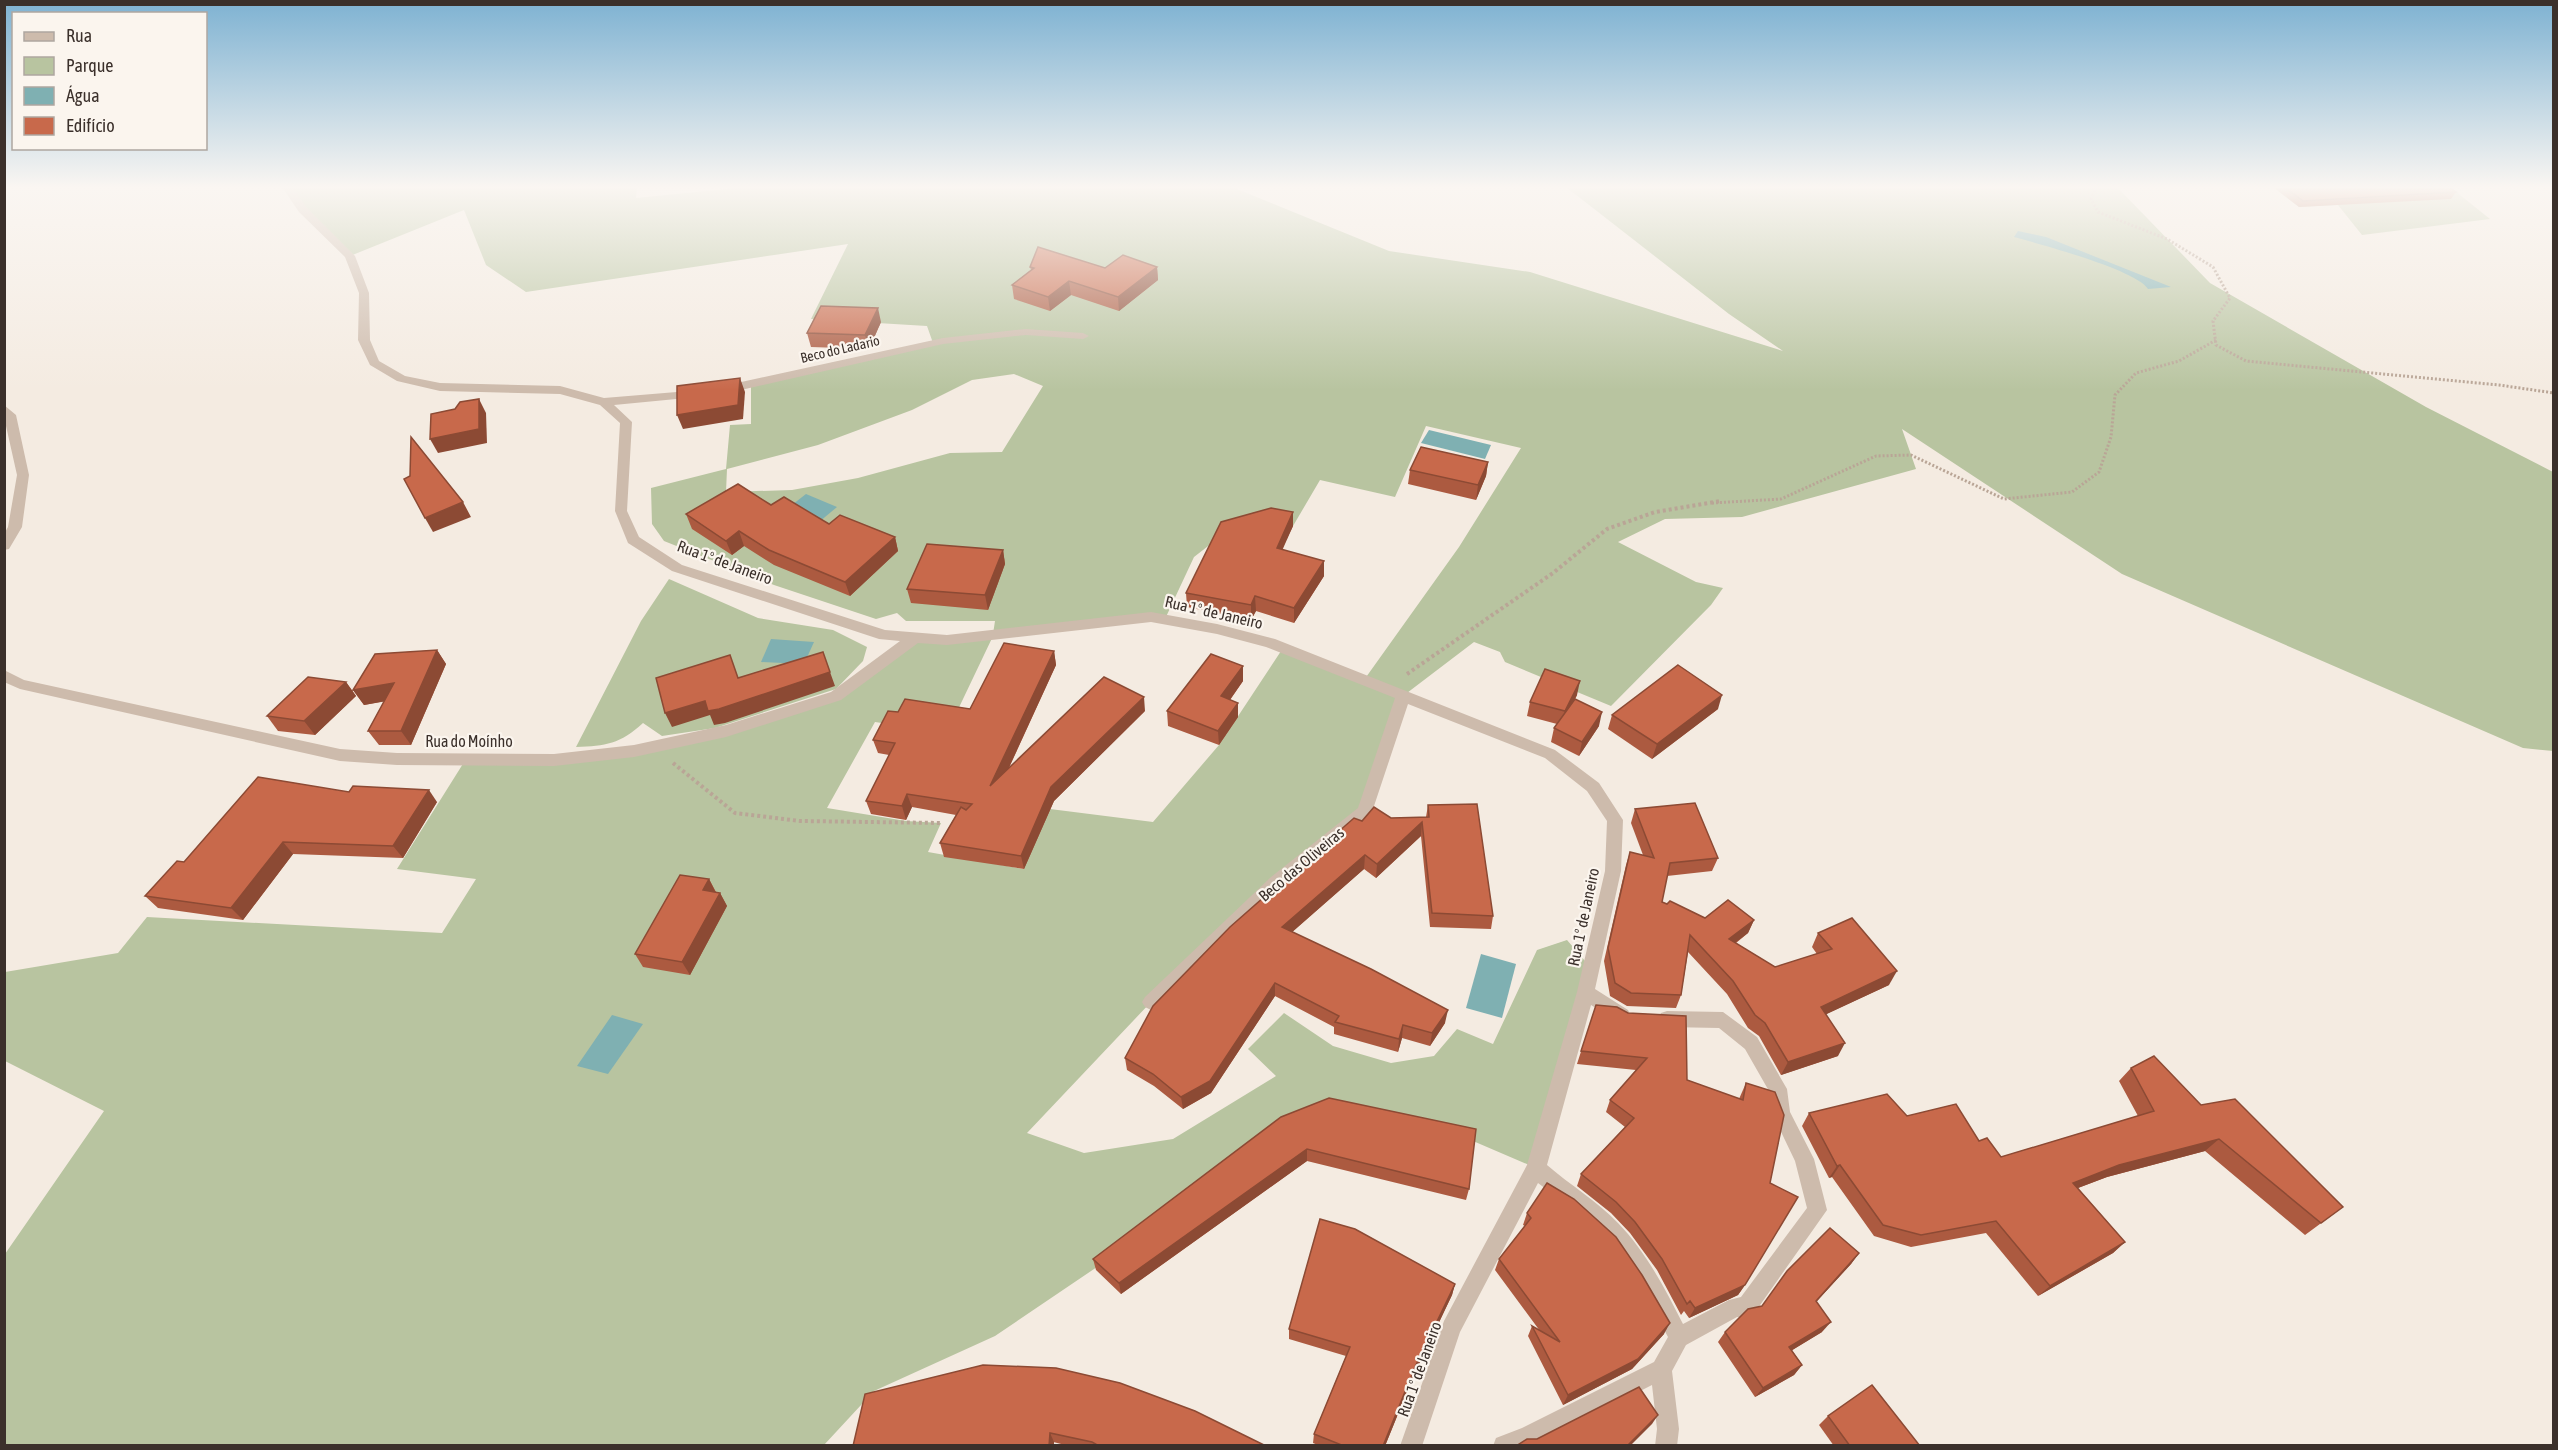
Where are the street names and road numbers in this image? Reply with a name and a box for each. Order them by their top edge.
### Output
street label: Beco do Ladario [799,332,881,366]
street label: Rua 1º de Janeiro [675,536,775,588]
street label: Rua 1º de Janeiro [1163,592,1265,632]
street label: Rua do Moínho [425,732,513,750]
street label: Beco das Oliveiras [1255,823,1347,905]
street label: Rua 1º de Janeiro [1564,866,1602,968]
street label: Rua 1º de Janeiro [1393,1319,1445,1419]

